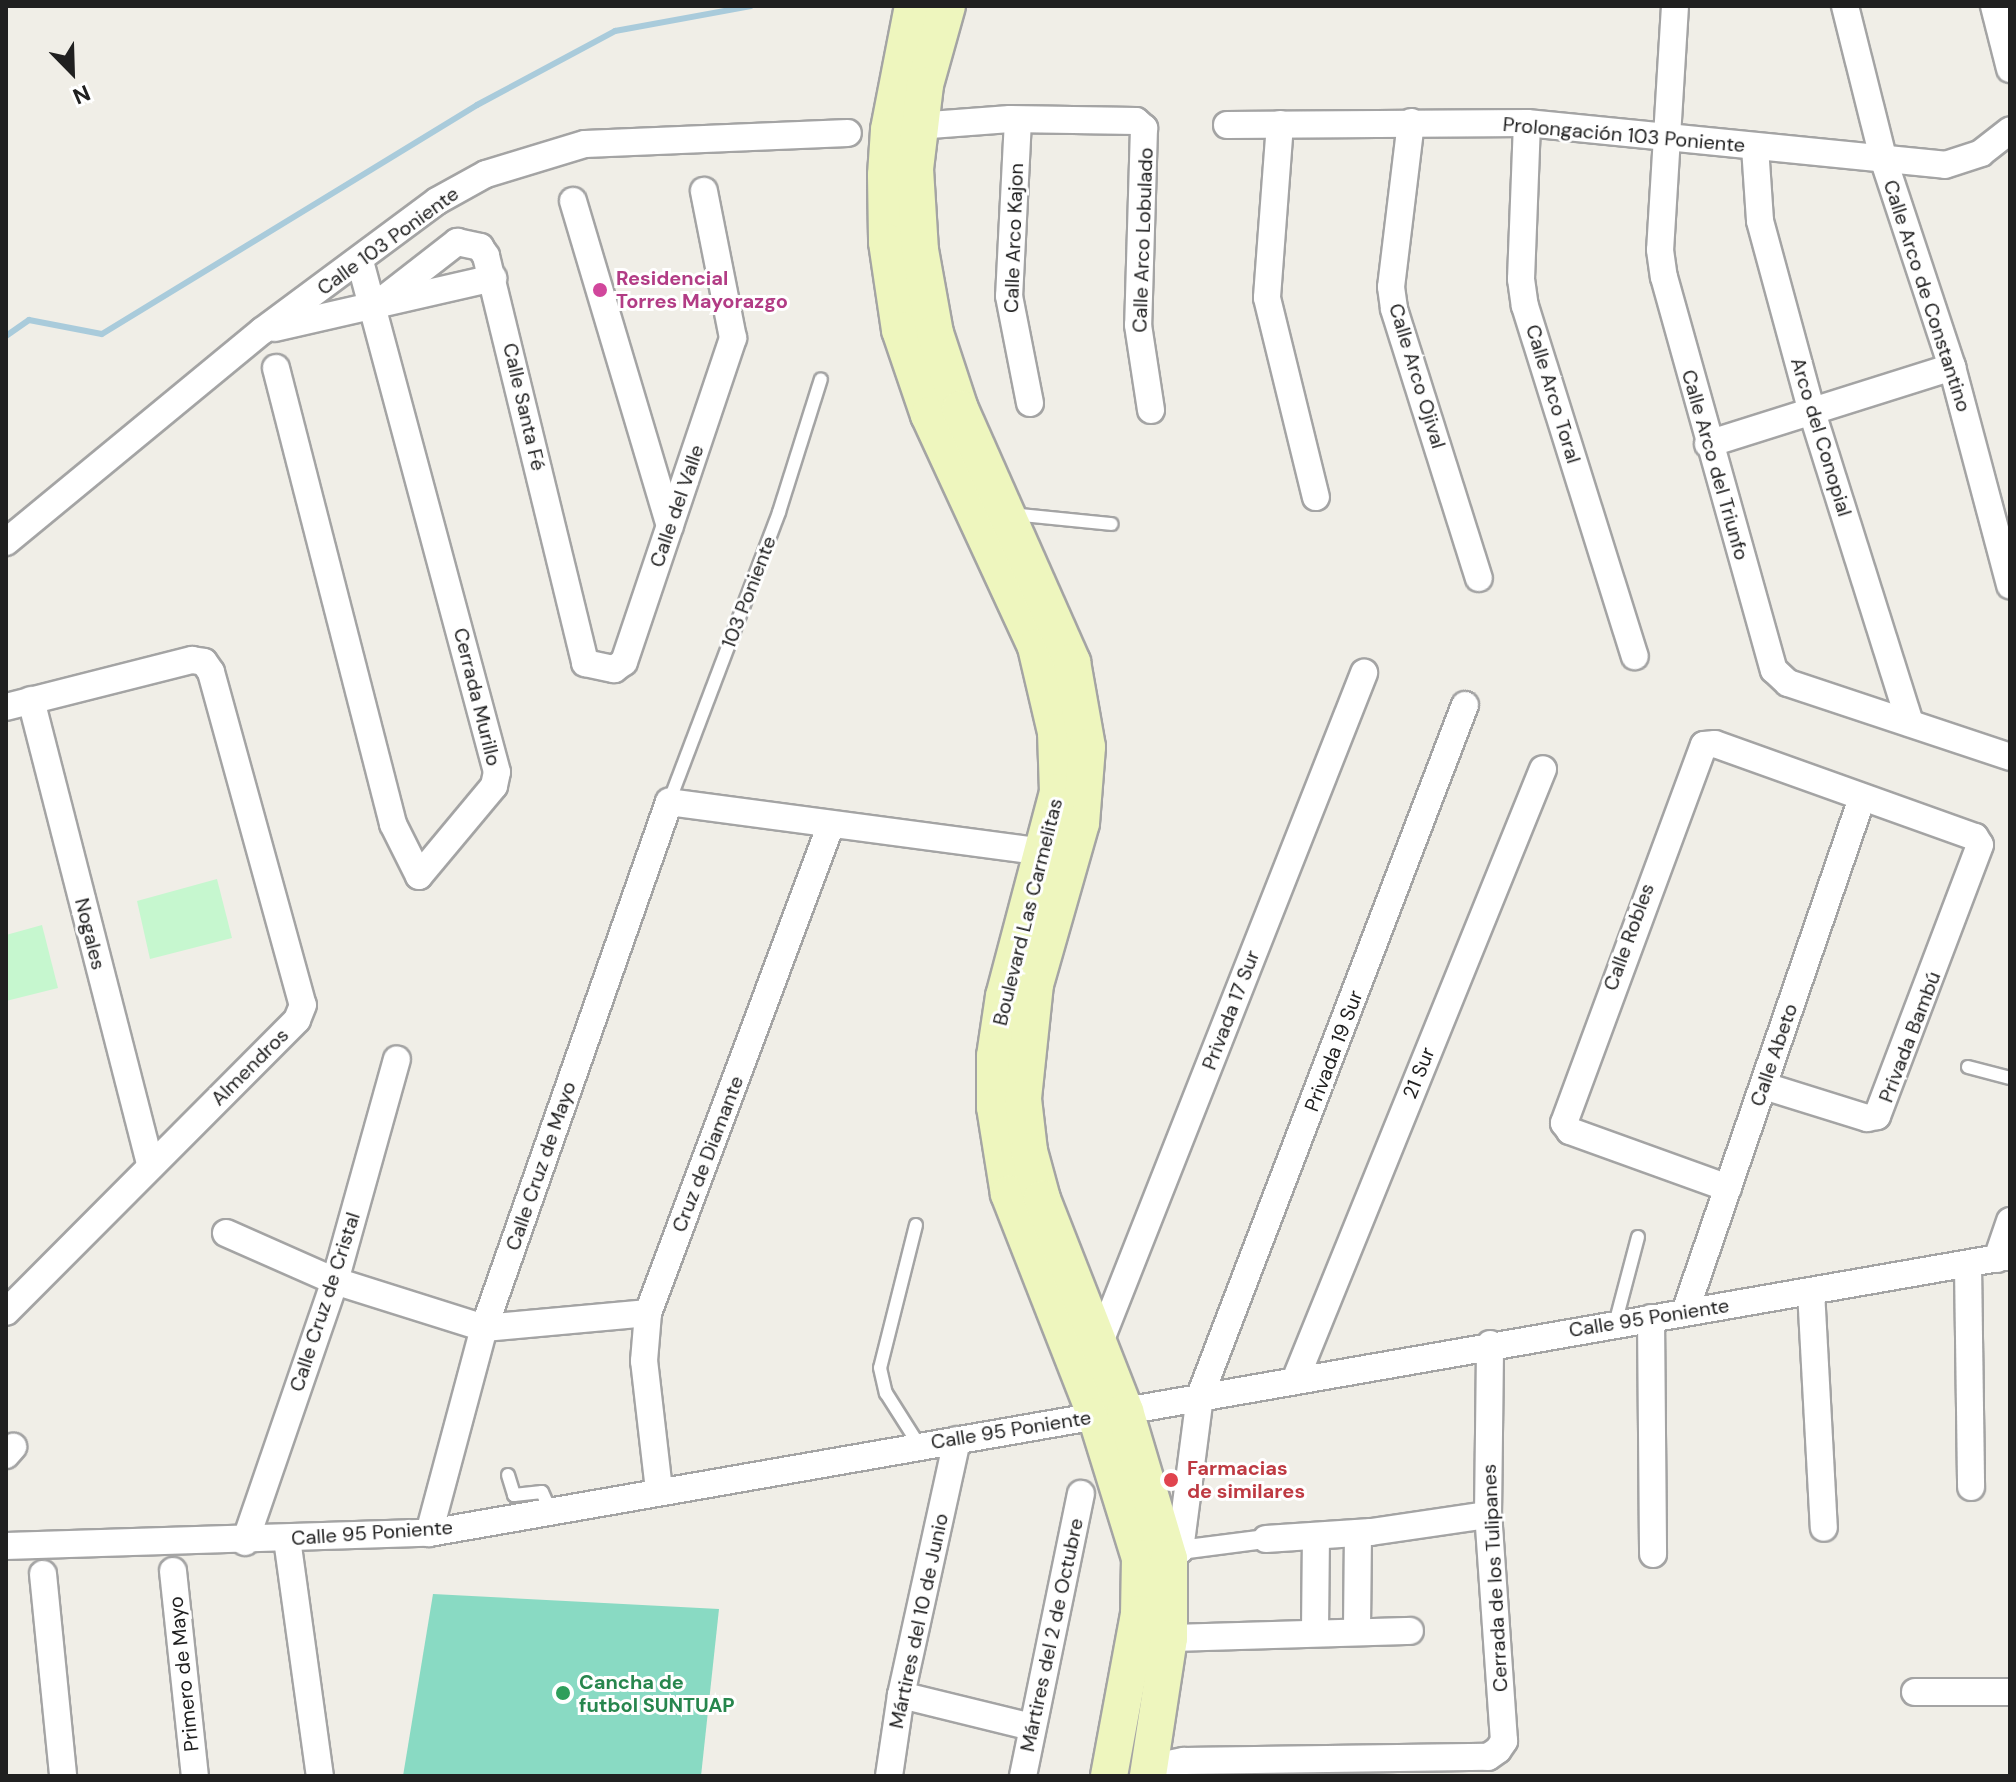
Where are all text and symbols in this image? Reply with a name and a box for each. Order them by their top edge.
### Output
north arrow [32,32,112,112]
text: N [69,78,95,111]
street label: Prolongación 103 Poniente [1502,112,1746,158]
street label: Calle Arco Lobulado [1128,147,1158,333]
street label: Calle Arco Kajon [999,163,1029,313]
street label: Calle Arco de Constantino [1878,177,1976,415]
street label: Calle 103 Poniente [313,182,463,300]
place label: Residencial Torres Mayorazgo [616,266,788,313]
marker: Residencial Torres Mayorazgo [591,281,609,299]
street label: Calle Arco Ojival [1384,301,1450,451]
street label: Calle Arco Toral [1521,322,1585,466]
street label: Calle Santa Fé [498,341,550,473]
street label: Arco del Conopial [1785,355,1857,519]
street label: Calle Arco del Triunfo [1676,367,1754,563]
street label: Calle del Valle [645,442,709,570]
street label: 103 Poniente [717,533,781,651]
street label: Cerrada Murillo [448,626,506,768]
street label: Boulevard Las Carmelitas [988,796,1068,1028]
street label: Calle Robles [1599,880,1659,994]
street label: Nogales [70,896,110,972]
street label: Privada 17 Sur [1197,947,1265,1073]
street label: Privada Bambú [1874,968,1946,1106]
street label: Privada 19 Sur [1300,987,1368,1115]
street label: Calle Abeto [1745,1000,1803,1110]
street label: Almendros [206,1023,294,1111]
street label: 21 Sur [1398,1044,1440,1102]
street label: Cruz de Diamante [667,1072,749,1236]
street label: Calle Cruz de Mayo [501,1078,581,1254]
street label: Calle Cruz de Cristal [285,1209,365,1395]
street label: Calle 95 Poniente [1567,1293,1731,1343]
street label: Calle 95 Poniente [929,1405,1093,1455]
place label: Farmacias de similares [1187,1456,1305,1503]
street label: Cerrada de los Tulipanes [1477,1463,1513,1693]
marker: Farmacias de similares [1162,1471,1180,1489]
street label: Mártires del 10 de Junio [884,1511,954,1731]
street label: Calle 95 Poniente [290,1515,454,1551]
street label: Mártires del 2 de Octubre [1016,1516,1088,1754]
street label: Primero de Mayo [164,1595,204,1753]
place label: Cancha de futbol SUNTUAP [579,1670,735,1717]
marker: Cancha de futbol SUNTUAP [554,1684,572,1702]

